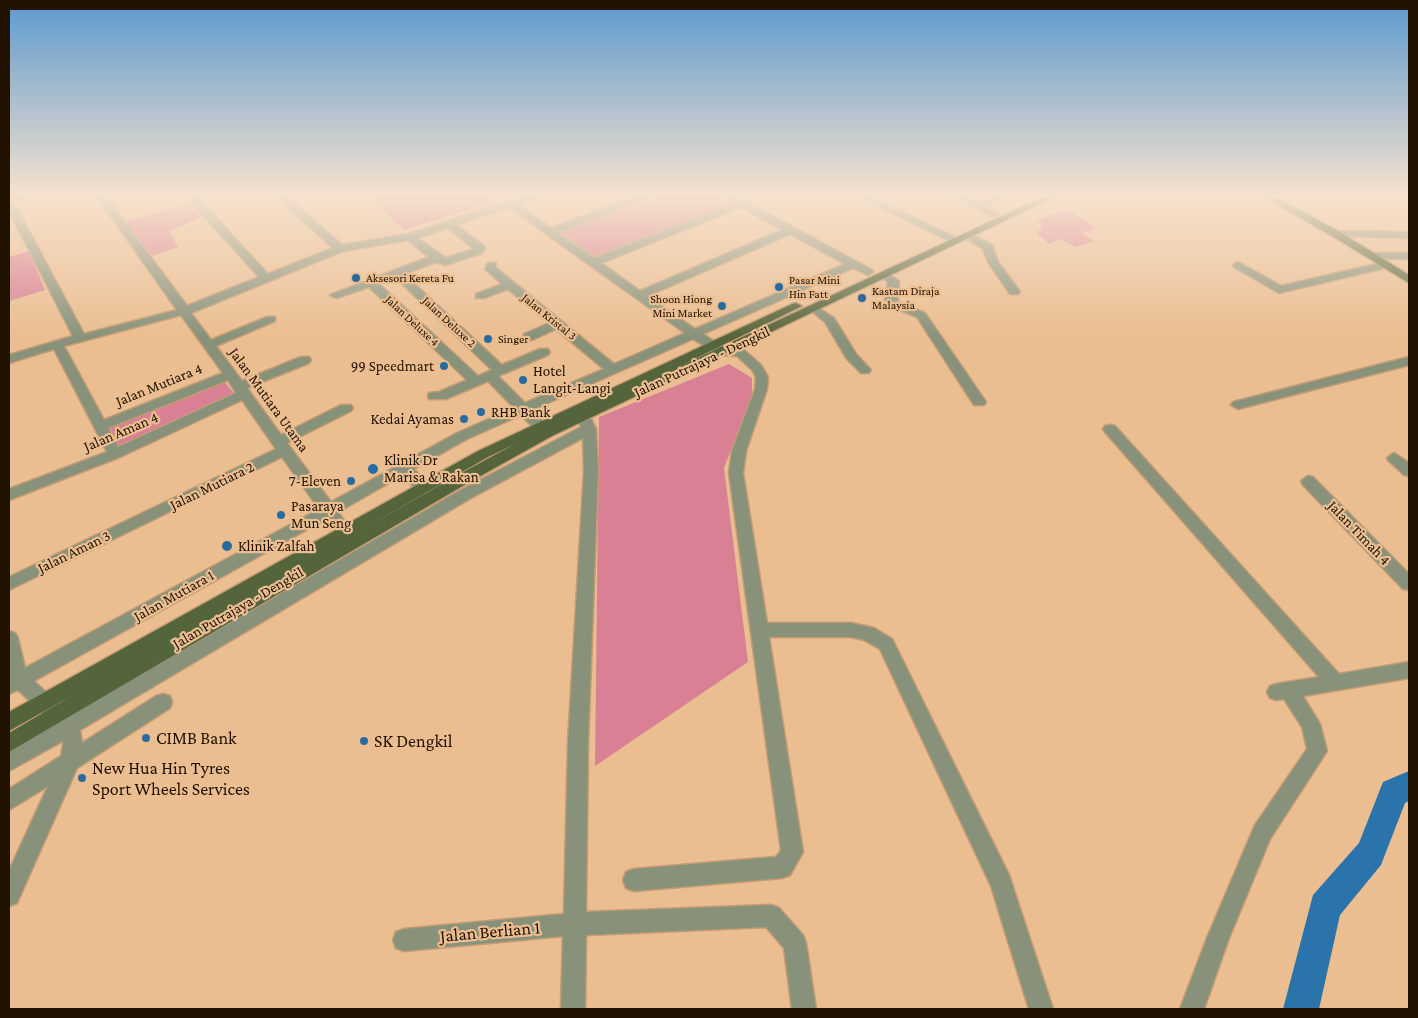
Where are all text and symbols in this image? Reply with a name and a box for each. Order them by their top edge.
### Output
place label: Aksesori Kereta Fu [366,271,454,285]
marker: Aksesori Kereta Fu [350,272,362,284]
place label: Pasar Mini Hin Fatt [789,273,840,301]
marker: Pasar Mini Hin Fatt [773,281,785,293]
place label: Kastam Diraja Malaysia [872,284,940,312]
street label: Jalan Kristal 3 [519,291,579,343]
street label: Jalan Deluxe 4 [382,292,442,350]
place label: Shoon Hiong Mini Market [650,292,712,320]
marker: Kastam Diraja Malaysia [856,292,868,304]
street label: Jalan Deluxe 2 [419,294,479,350]
marker: Shoon Hiong Mini Market [716,300,728,312]
street label: Jalan Putrajaya - Dengkil [631,323,773,401]
place label: Singer [498,332,528,346]
marker: Singer [482,333,494,345]
street label: Jalan Mutiara Utama [225,344,313,456]
place label: 99 Speedmart [351,357,434,375]
street label: Jalan Mutiara 4 [113,359,205,411]
marker: 99 Speedmart [438,360,450,372]
place label: Hotel Langit-Langi [533,362,611,397]
marker: Hotel Langit-Langi [517,374,529,386]
place label: RHB Bank [491,403,551,421]
marker: RHB Bank [475,406,487,418]
street label: Jalan Aman 4 [81,408,161,456]
place label: Kedai Ayamas [371,410,454,428]
marker: Kedai Ayamas [458,413,470,425]
place label: Klinik Dr Marisa & Rakan [384,451,479,486]
street label: Jalan Mutiara 2 [167,458,257,514]
marker: Klinik Dr Marisa & Rakan [366,462,380,476]
place label: 7-Eleven [289,472,341,490]
marker: 7-Eleven [345,475,357,487]
place label: Pasaraya Mun Seng [291,497,351,532]
street label: Jalan Timah 4 [1324,497,1394,569]
marker: Pasaraya Mun Seng [275,509,287,521]
street label: Jalan Aman 3 [35,527,113,577]
place label: Klinik Zalfah [238,537,315,555]
marker: Klinik Zalfah [220,539,234,553]
street label: Jalan Putrajaya - Dengkil [169,563,307,653]
street label: Jalan Mutiara 1 [131,567,217,625]
place label: CIMB Bank [156,727,237,749]
place label: SK Dengkil [374,730,452,752]
marker: CIMB Bank [140,732,152,744]
marker: SK Dengkil [358,735,370,747]
place label: New Hua Hin Tyres Sport Wheels Services [92,757,250,800]
marker: New Hua Hin Tyres Sport Wheels Services [76,772,88,784]
street label: Jalan Berlian 1 [439,917,541,947]

